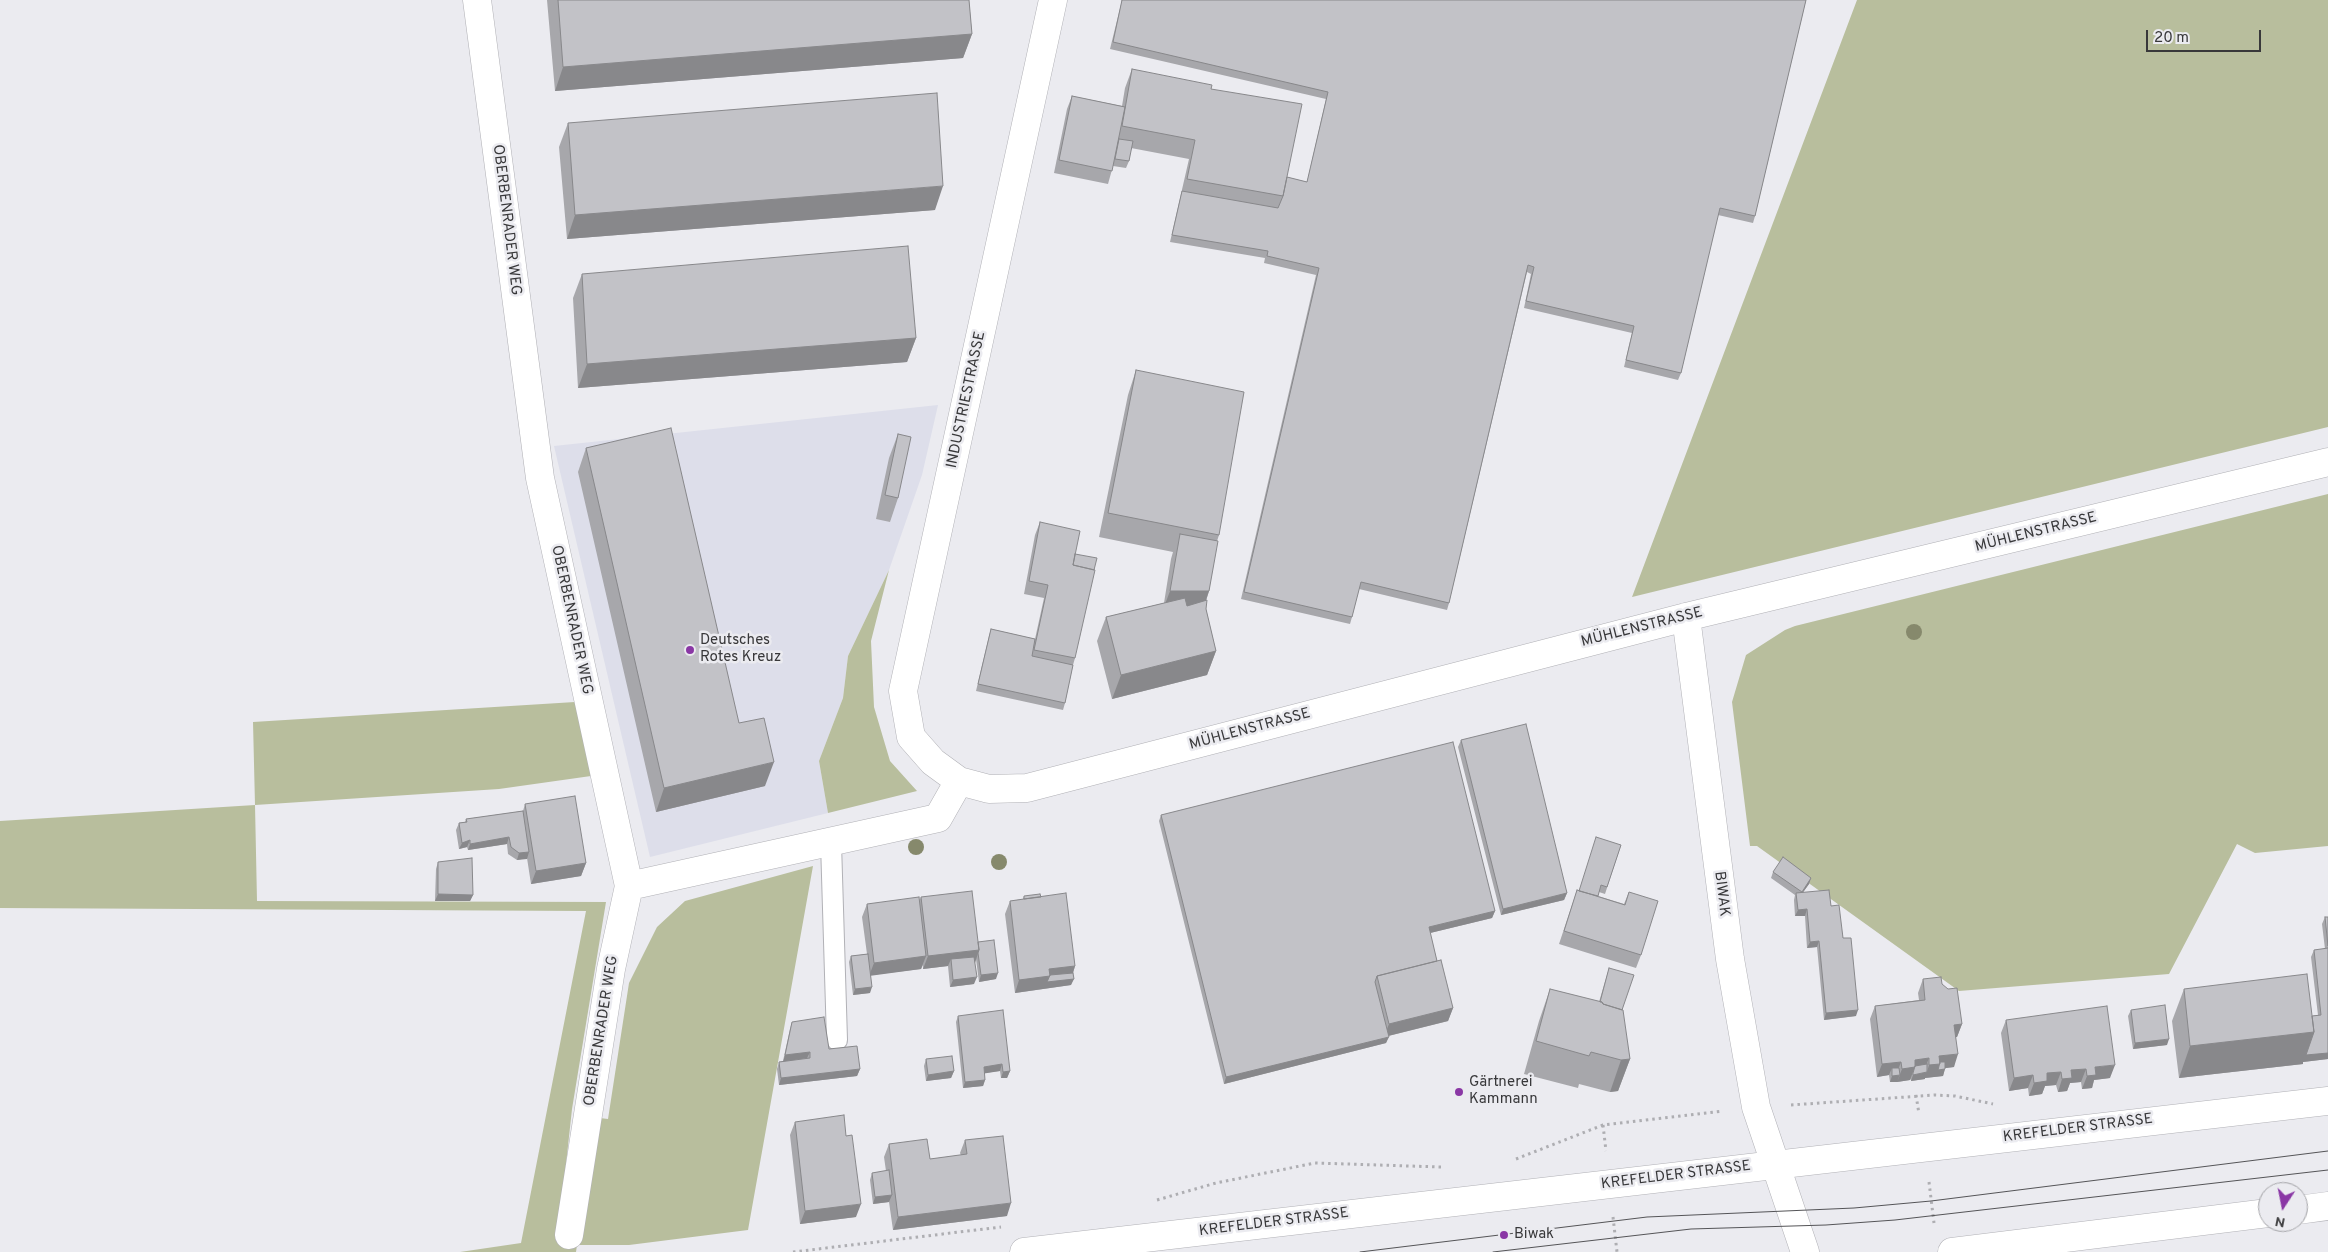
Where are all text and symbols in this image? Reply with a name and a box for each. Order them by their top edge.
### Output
scale bar [2148,20,2263,52]
text: 20 m [2154,29,2189,48]
street label: OBERBENRADER WEG [488,143,524,297]
street label: INDUSTRIESTRASSE [944,330,990,470]
street label: MÜHLENSTRASSE [1973,509,2099,557]
street label: OBERBENRADER WEG [546,544,596,696]
street label: MÜHLENSTRASSE [1579,604,1705,652]
place label: Deutsches Rotes Kreuz [700,632,781,667]
marker: Deutsches Rotes Kreuz [684,644,696,656]
street label: MÜHLENSTRASSE [1188,705,1312,755]
street label: BIWAK [1709,870,1733,918]
street label: OBERBENRADER WEG [581,954,623,1108]
place label: Gärtnerei Kammann [1469,1074,1538,1109]
marker: Gärtnerei Kammann [1453,1086,1465,1098]
street label: KREFELDER STRASSE [2002,1111,2154,1147]
street label: KREFELDER STRASSE [1600,1158,1752,1194]
north arrow [2258,1182,2308,1232]
street label: KREFELDER STRASSE [1198,1205,1350,1241]
text: N [2274,1212,2287,1231]
place label: Biwak [1514,1226,1554,1244]
marker: Biwak [1498,1229,1510,1241]

